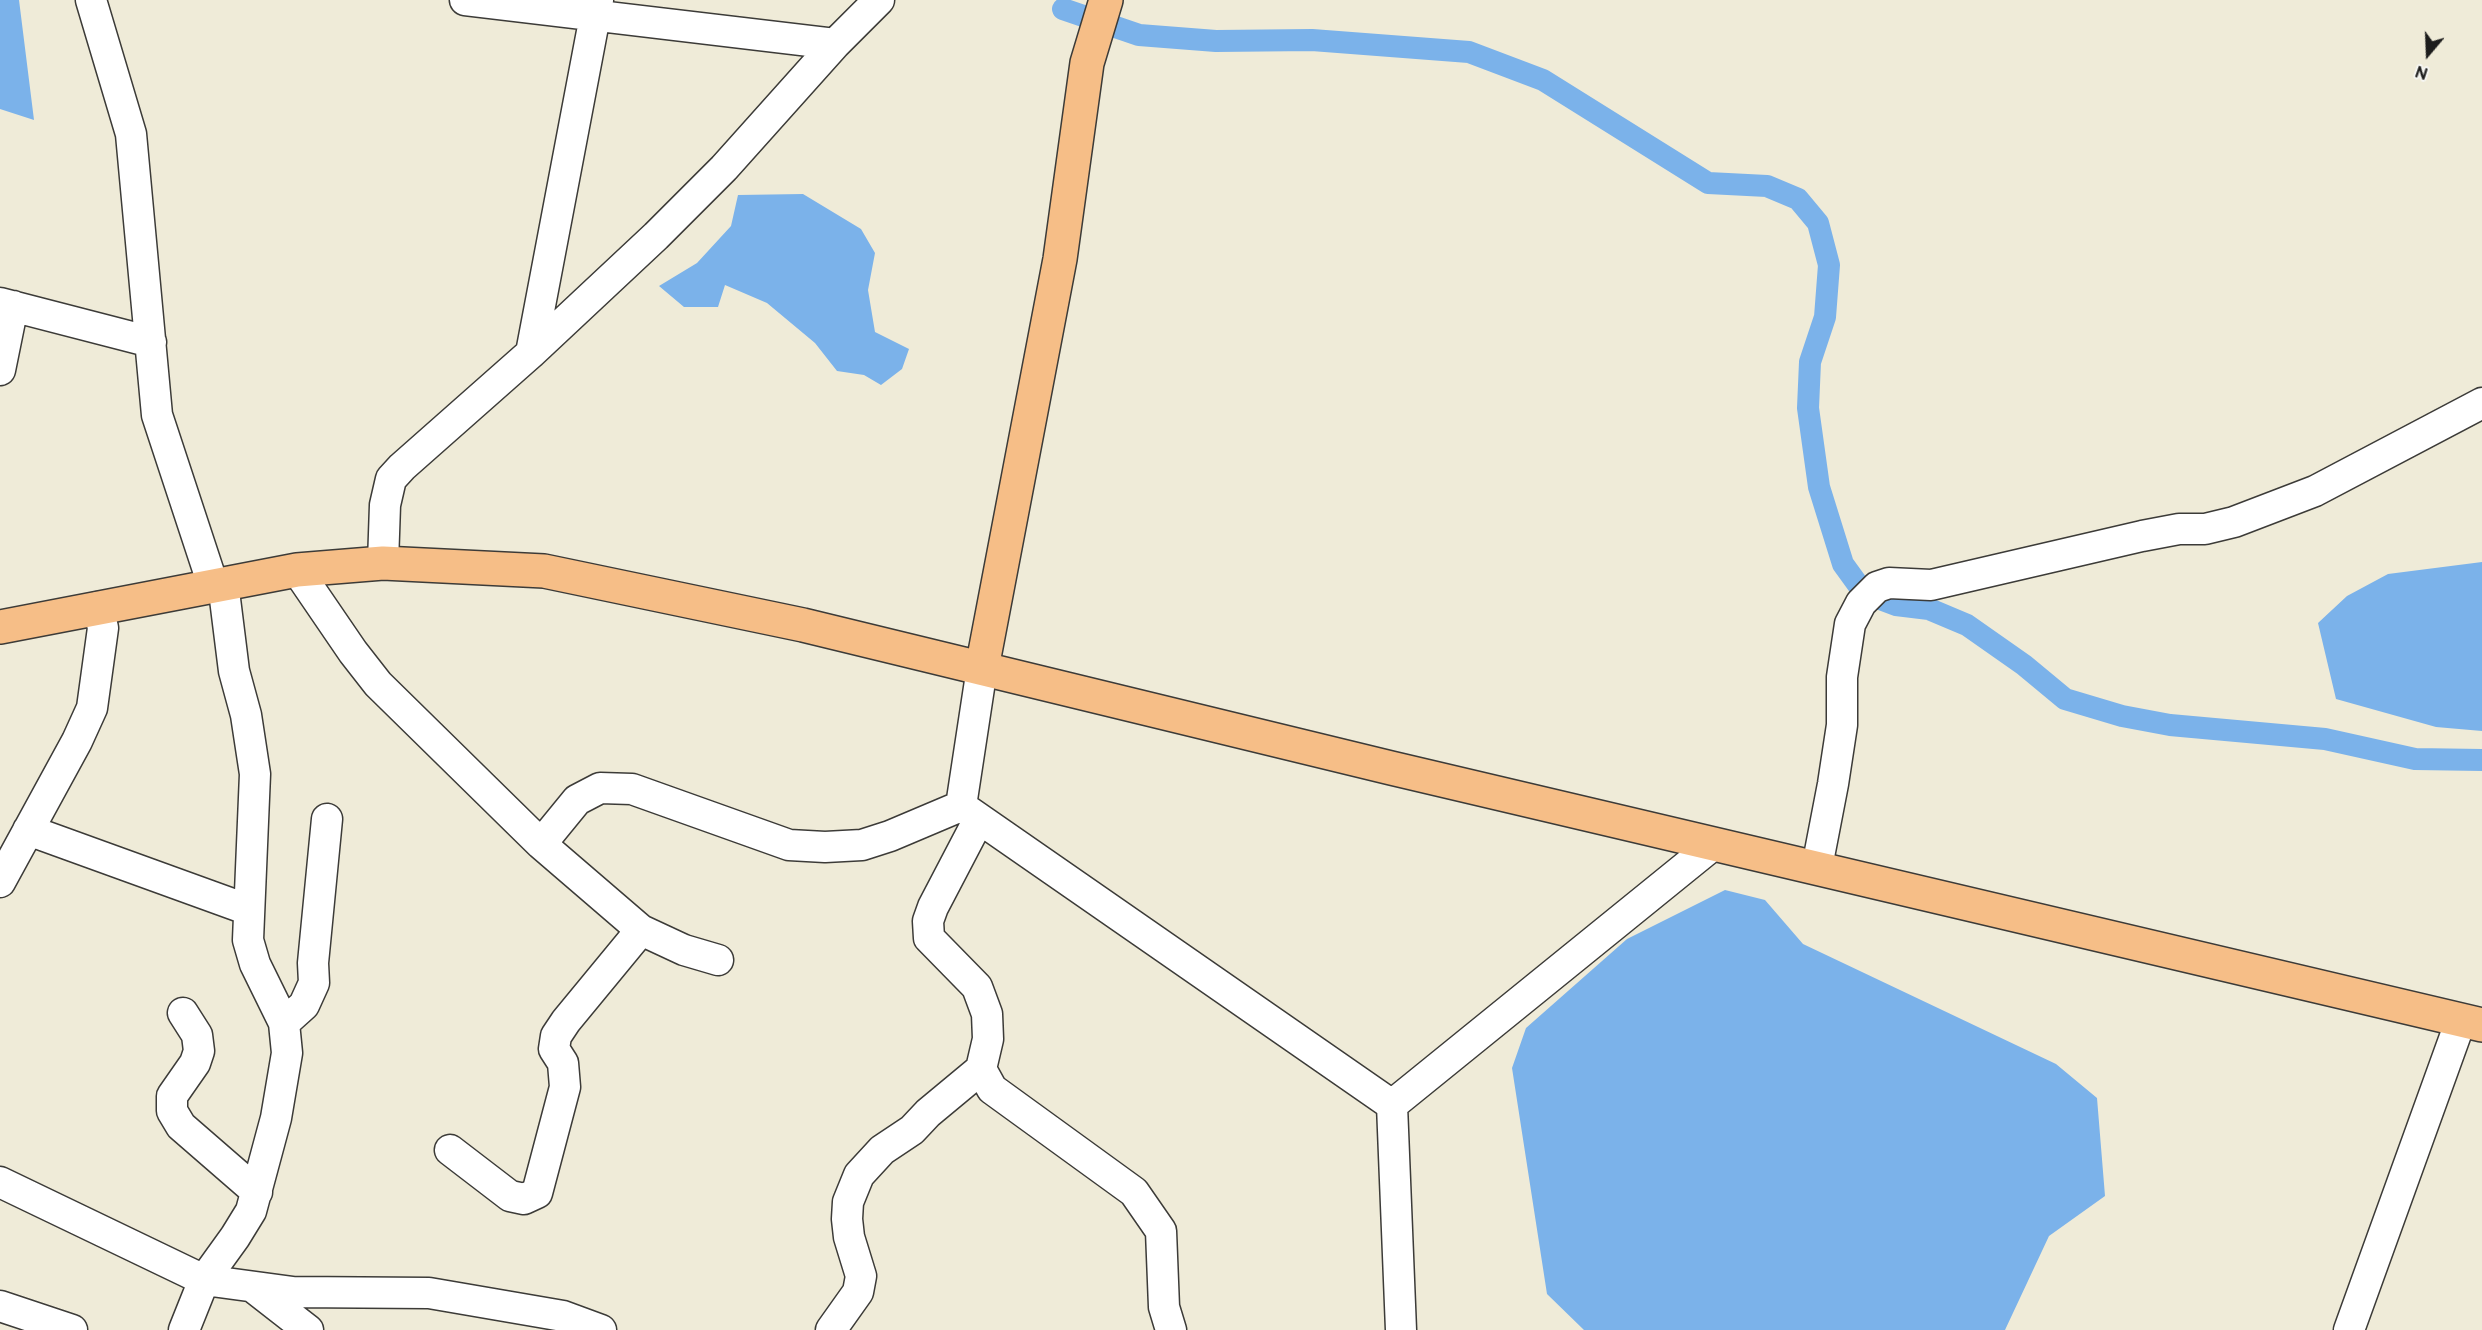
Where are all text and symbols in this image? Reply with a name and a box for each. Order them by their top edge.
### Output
north arrow [2398,24,2458,84]
text: N [2413,61,2431,82]

